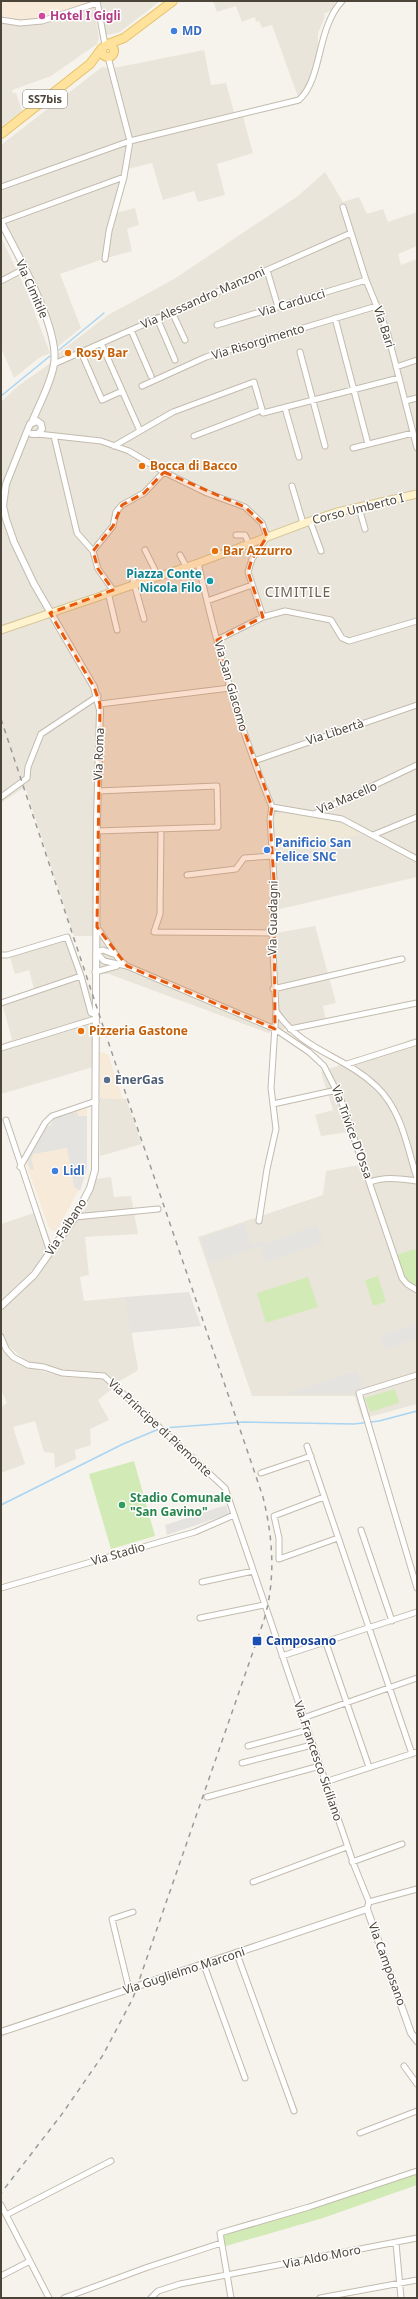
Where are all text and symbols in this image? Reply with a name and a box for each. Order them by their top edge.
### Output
place label: Hotel I Gigli [50,7,121,24]
marker: Hotel I Gigli [37,11,47,21]
place label: MD [182,22,202,39]
marker: MD [169,26,179,36]
road number: SS7bis [23,90,67,108]
street label: Via Cimitile [12,257,53,321]
street label: Via Alessandro Manzoni [138,262,268,333]
street label: Via Carducci [257,284,327,321]
street label: Via Bari [370,304,399,350]
street label: Via Risorgimento [209,319,306,364]
place label: Rosy Bar [76,344,129,361]
marker: Rosy Bar [63,348,73,358]
place label: Bocca di Bacco [150,457,238,474]
marker: Bocca di Bacco [137,461,147,471]
street label: Corso Umberto I [310,489,405,528]
place label: Bar Azzurro [223,542,293,559]
marker: Bar Azzurro [210,546,220,556]
place label: Piazza Conte Nicola Filo [126,565,202,596]
marker: Piazza Conte Nicola Filo [205,576,215,586]
district label: CIMITILE [265,582,331,601]
street label: Via San Giacomo [210,638,253,733]
street label: Via Libertà [304,714,366,749]
street label: Via Roma [89,727,108,781]
street label: Via Macello [314,777,379,818]
place label: Panificio San Felice SNC [275,834,351,865]
marker: Panificio San Felice SNC [262,845,272,855]
street label: Via Guadagni [263,880,282,956]
place label: Pizzeria Gastone [89,1022,188,1039]
marker: Pizzeria Gastone [76,1026,86,1036]
place label: EnerGas [115,1071,164,1088]
marker: EnerGas [102,1075,112,1085]
street label: Via Trivice D'Ossa [328,1083,377,1181]
place label: Lidl [63,1162,84,1179]
marker: Lidl [50,1166,60,1176]
street label: Via Faibano [41,1195,90,1259]
street label: Via Principe di Piemonte [105,1375,216,1481]
place label: Stadio Comunale "San Gavino" [130,1489,231,1520]
marker: Stadio Comunale "San Gavino" [117,1500,127,1510]
street label: Via Stadio [89,1538,147,1569]
place label: Camposano [266,1632,336,1649]
marker: Camposano [251,1635,263,1647]
street label: Via Francesco Siciliano [290,1699,347,1823]
street label: Via Camposano [365,1920,410,2008]
street label: Via Guglielmo Marconi [121,1943,247,1998]
street label: Via Aldo Moro [282,2241,362,2272]

